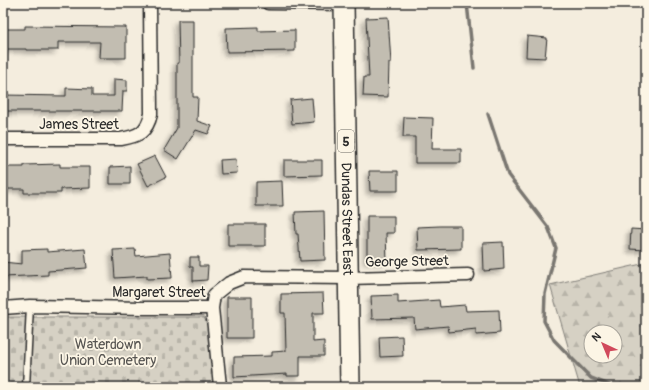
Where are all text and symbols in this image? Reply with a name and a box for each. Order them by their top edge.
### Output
street label: James Street [39,116,119,133]
road number: 5 [338,130,354,152]
street label: Dundas Street East [337,162,356,276]
street label: George Street [365,252,449,271]
street label: Margaret Street [112,284,206,301]
north arrow [583,324,623,364]
text: N [589,330,604,344]
park label: Waterdown Union Cemetery [60,336,156,369]

